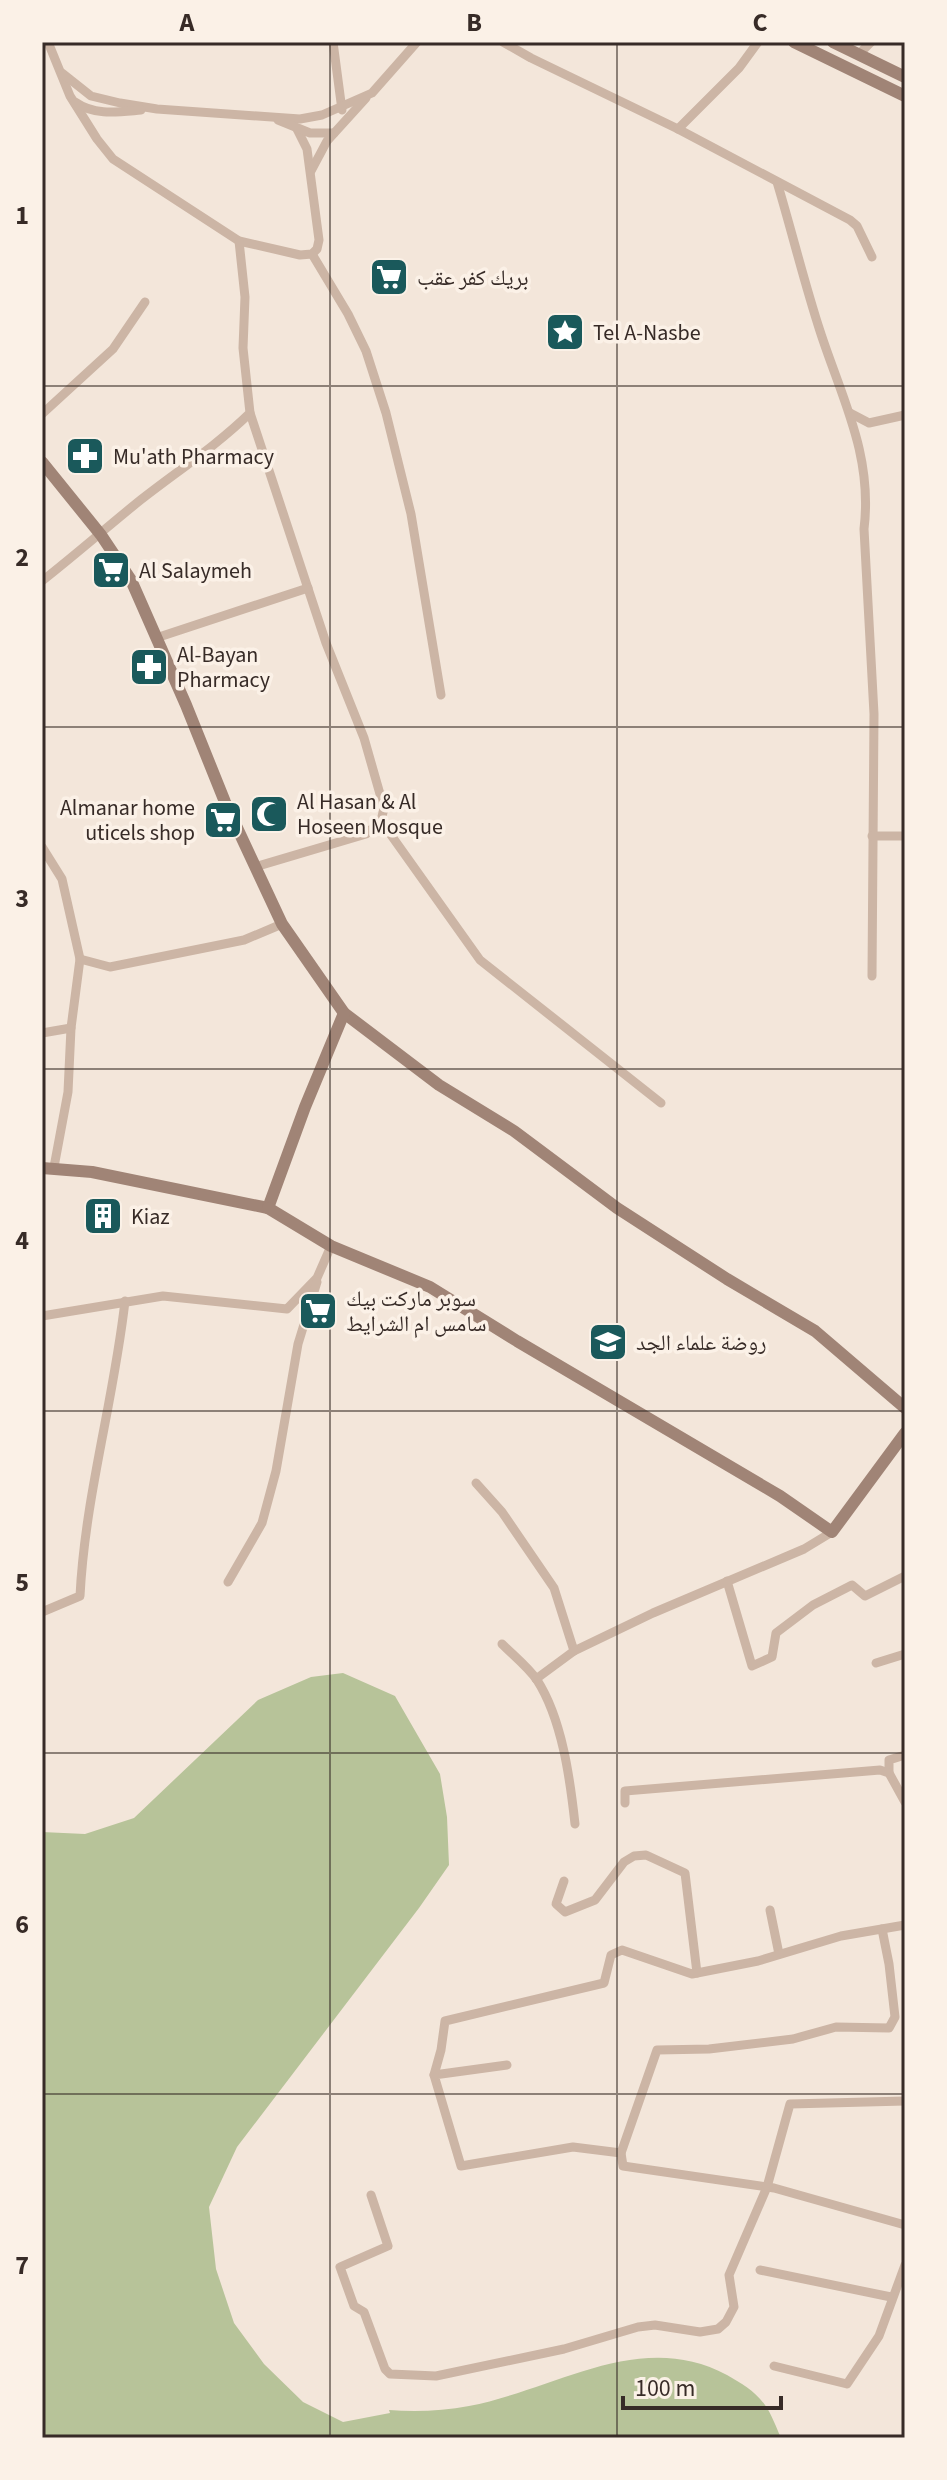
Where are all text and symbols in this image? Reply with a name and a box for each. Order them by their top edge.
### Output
text: A [179,4,196,41]
text: B [466,4,482,41]
text: C [752,4,768,41]
text: 1 [15,197,29,234]
supermarket icon: بريك كفر عقب [368,256,410,298]
place label: بريك كفر عقب [417,262,529,294]
place icon: Tel A-Nasbe [544,311,586,353]
place label: Tel A-Nasbe [593,317,701,349]
pharmacy icon: Mu'ath Pharmacy [64,435,106,477]
place label: Mu'ath Pharmacy [113,441,275,473]
text: 2 [15,539,29,576]
supermarket icon: Al Salaymeh [90,549,132,591]
place label: Al Salaymeh [139,555,252,587]
place label: Al-Bayan Pharmacy [177,639,271,696]
pharmacy icon: Al-Bayan Pharmacy [128,646,170,688]
place label: Al Hasan & Al Hoseen Mosque [297,786,443,843]
place label: Almanar home uticels shop [60,792,195,849]
mosque icon: Al Hasan & Al Hoseen Mosque [248,793,290,835]
supermarket icon: Almanar home uticels shop [202,799,244,841]
text: 3 [15,880,29,917]
building icon: Kiaz [82,1195,124,1237]
place label: Kiaz [131,1201,170,1233]
text: 4 [15,1222,29,1259]
place label: سوبر ماركت بيك سامس ام الشرايط [346,1283,486,1340]
supermarket icon: سوبر ماركت بيك سامس ام الشرايط [297,1290,339,1332]
school or university icon: روضة علماء الجد [587,1321,629,1363]
place label: روضة علماء الجد [636,1327,767,1359]
text: 5 [15,1564,29,1601]
text: 6 [15,1906,29,1943]
text: 7 [15,2247,29,2284]
scale bar [623,2360,781,2410]
text: 100 m [635,2371,695,2406]

